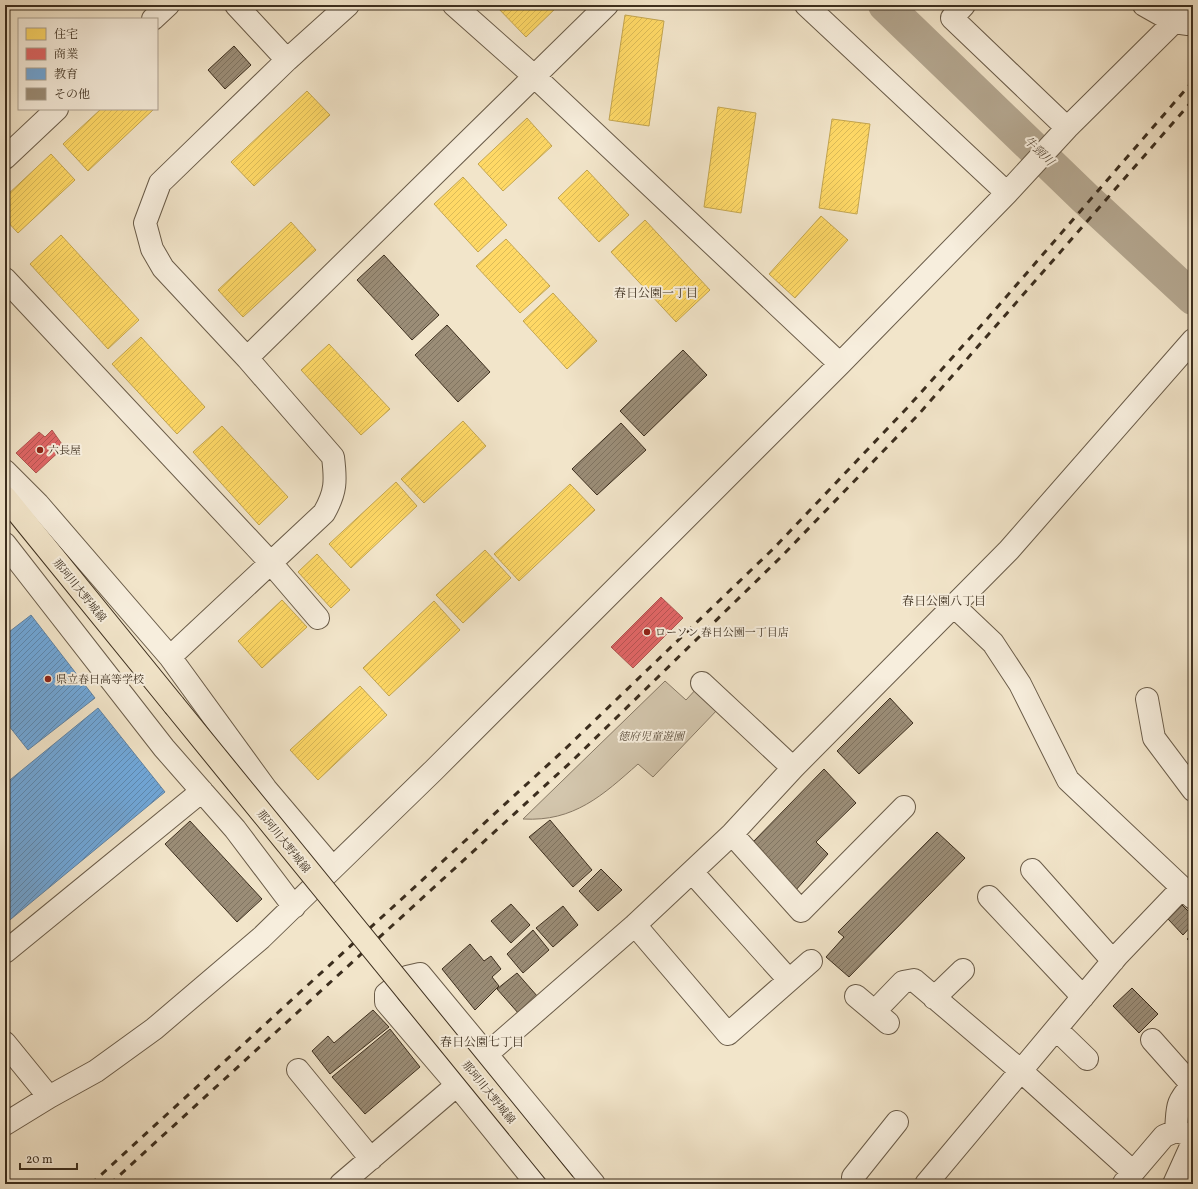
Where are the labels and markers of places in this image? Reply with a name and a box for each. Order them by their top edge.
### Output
place label: 六長屋 [48,444,81,459]
marker: 六長屋 [35,445,45,455]
place label: ローソン 春日公園一丁目店 [655,626,789,641]
marker: ローソン 春日公園一丁目店 [642,627,652,637]
place label: 県立春日高等学校 [56,673,144,688]
marker: 県立春日高等学校 [43,674,53,684]

